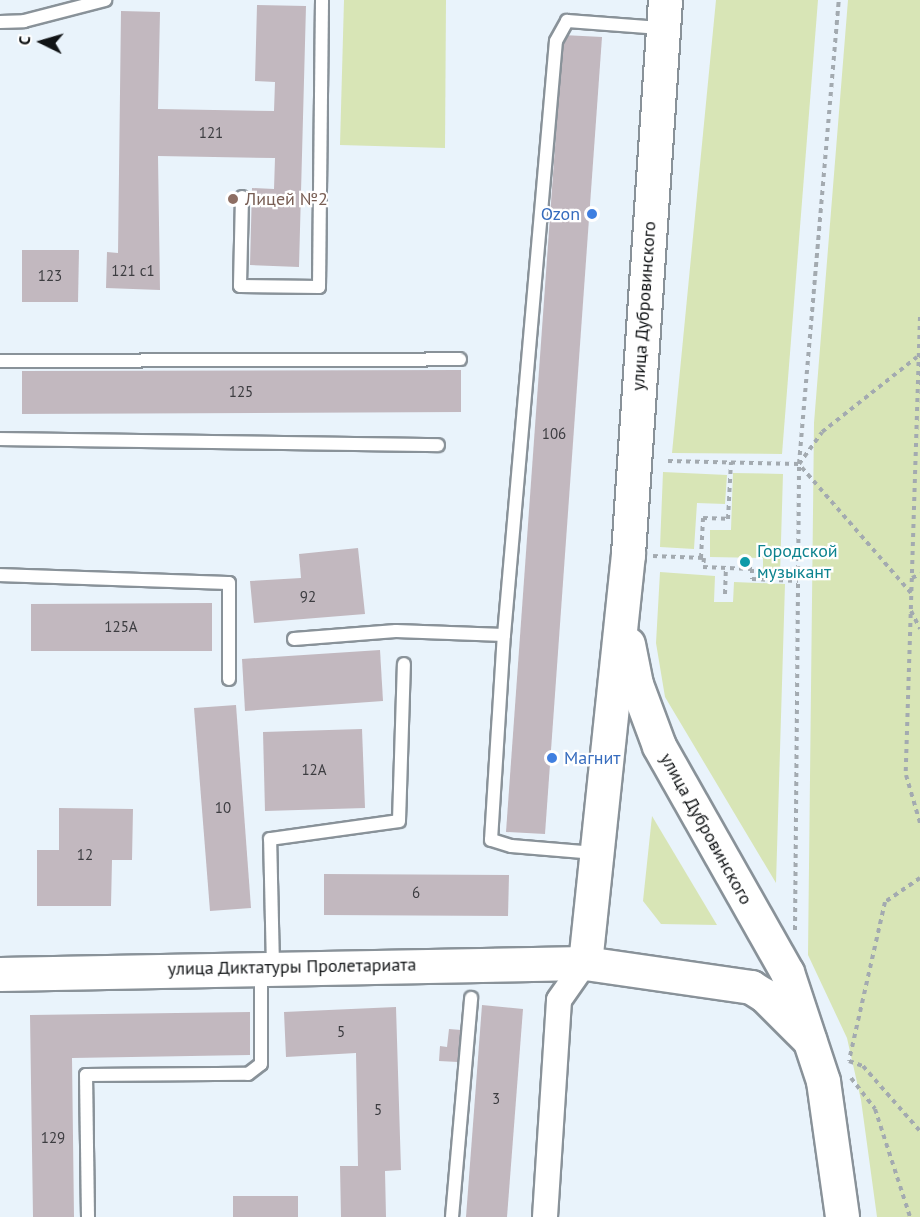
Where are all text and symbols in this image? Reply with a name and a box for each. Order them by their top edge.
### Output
north arrow [12,12,72,72]
text: С [14,35,34,46]
house number: 121 [199,124,223,142]
place label: Лицей №2 [245,188,328,210]
marker: Лицей №2 [226,192,240,206]
place label: Ozon [541,203,580,225]
marker: Ozon [585,207,599,221]
street label: улица Дубровинского [627,220,661,392]
house number: 121 с1 [111,262,155,280]
house number: 123 [38,267,62,285]
house number: 125 [229,383,253,401]
house number: 106 [542,425,566,443]
place label: Городской музыкант [757,541,838,584]
marker: Городской музыкант [738,555,752,569]
house number: 92 [300,588,316,606]
house number: 125А [104,618,138,636]
place label: Магнит [564,747,621,769]
street label: улица Дубровинского [655,749,757,909]
marker: Магнит [545,751,559,765]
house number: 12А [301,761,327,779]
house number: 10 [215,799,231,817]
house number: 12 [77,846,93,864]
house number: 6 [412,884,420,902]
street label: улица Диктатуры Пролетариата [167,954,417,980]
house number: 5 [337,1023,345,1041]
house number: 3 [492,1090,500,1108]
house number: 5 [374,1101,382,1119]
house number: 129 [41,1129,65,1147]

